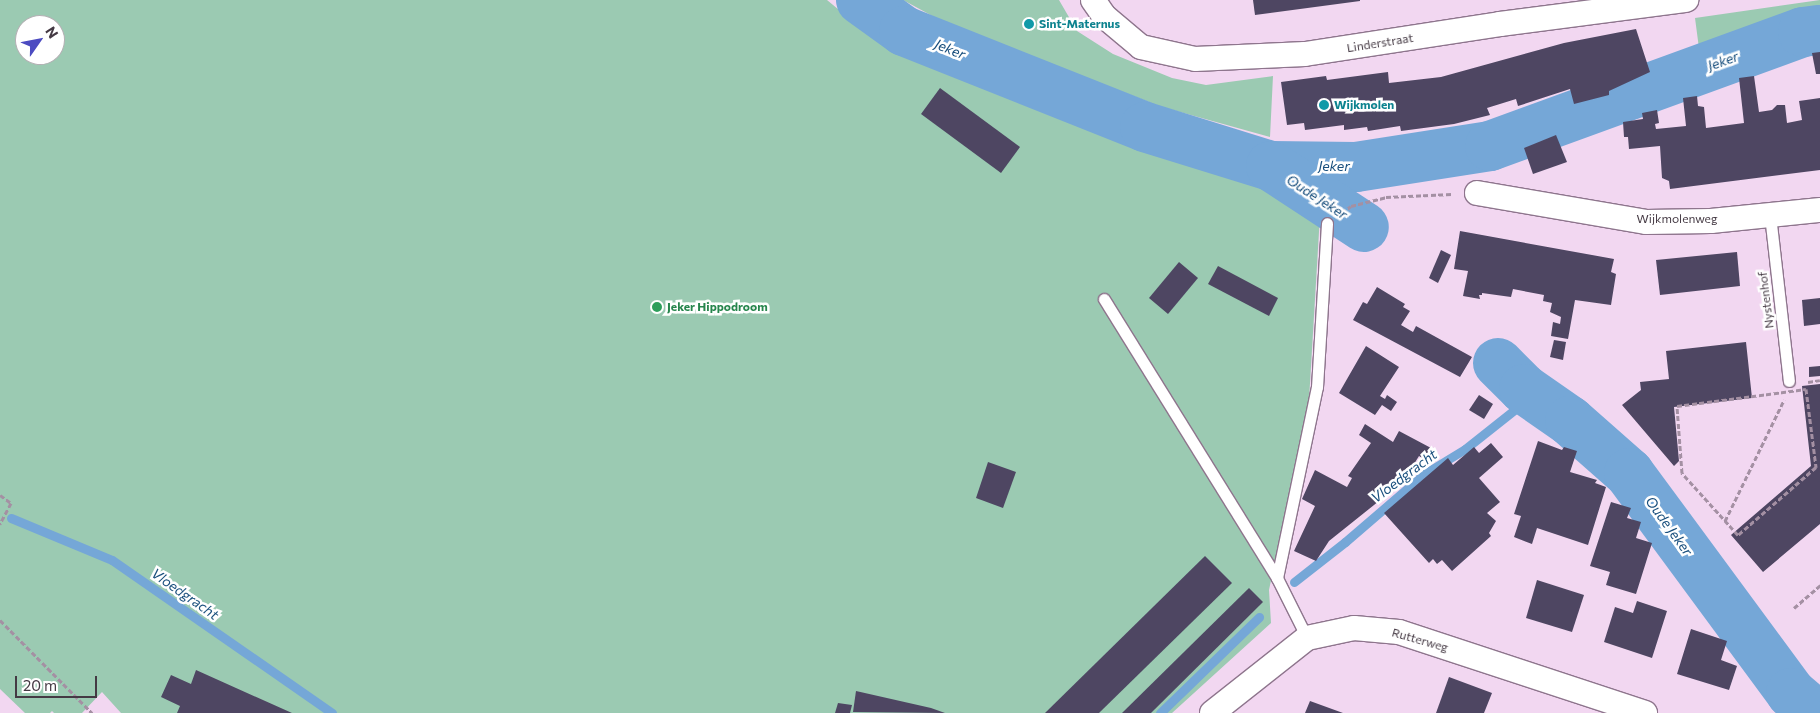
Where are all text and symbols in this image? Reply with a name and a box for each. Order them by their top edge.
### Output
north arrow [15,15,65,65]
place label: Sint-Maternus [1039,17,1120,31]
marker: Sint-Maternus [1023,18,1035,30]
text: N [42,23,62,41]
street label: Linderstraat [1346,31,1414,55]
water label: Jeker [932,35,968,63]
water label: Jeker [1705,48,1741,74]
place label: Wijkmolen [1334,98,1394,112]
marker: Wijkmolen [1318,99,1330,111]
water label: Jeker [1318,158,1350,174]
water label: Oude Jeker [1283,171,1351,223]
street label: Wijkmolenweg [1637,212,1717,226]
street label: Nystenhof [1755,271,1777,329]
place label: Jeker Hippodroom [667,300,768,314]
marker: Jeker Hippodroom [651,301,663,313]
water label: Vloedgracht [1368,446,1440,506]
water label: Oude Jeker [1642,493,1696,559]
water label: Vloedgracht [148,565,222,623]
street label: Rutterweg [1390,625,1450,655]
scale bar [18,666,100,698]
text: 20 m [23,676,57,694]

